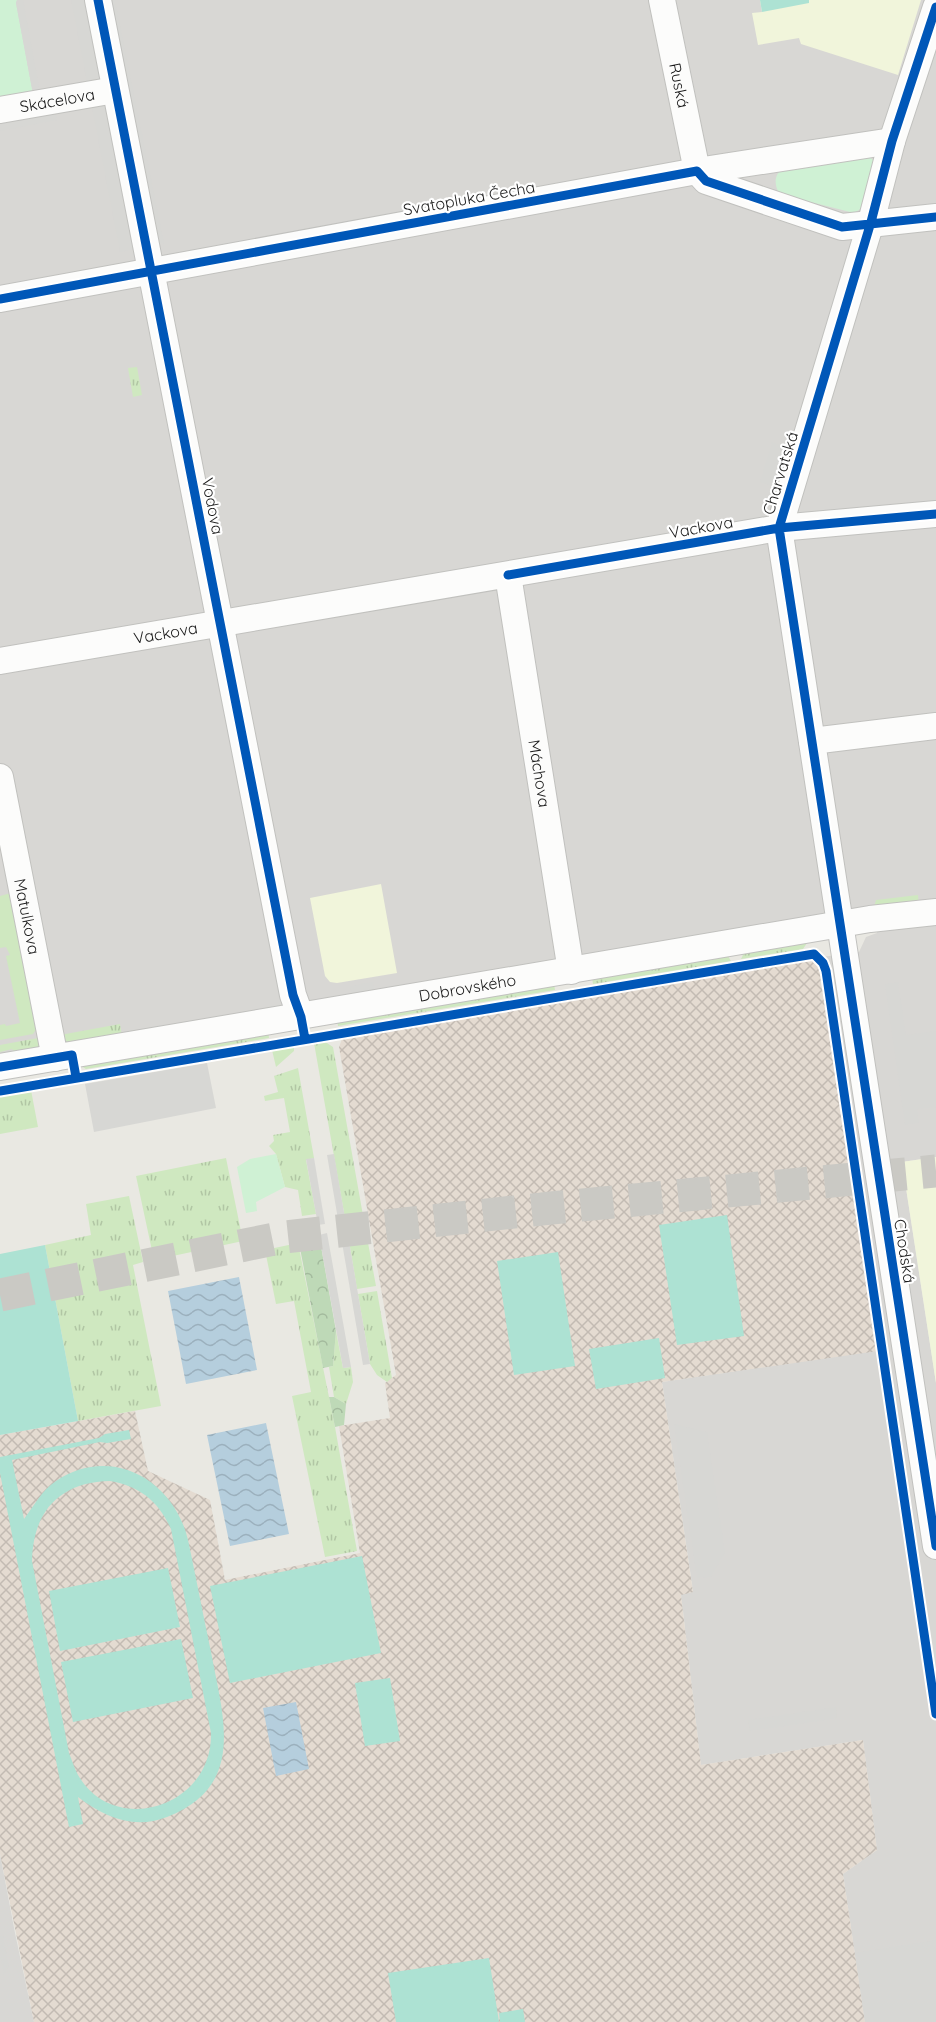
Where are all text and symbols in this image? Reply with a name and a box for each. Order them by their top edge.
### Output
street label: Ruská [665,61,694,109]
street label: Skácelova [18,84,96,116]
street label: Svatopluka Čecha [401,177,537,219]
street label: Charvatská [758,429,802,517]
street label: Vodova [198,476,228,536]
street label: Vackova [668,512,734,542]
street label: Vackova [132,617,199,648]
street label: Máchova [524,738,555,809]
street label: Matulkova [10,877,44,956]
street label: Dobrovského [417,969,517,1006]
street label: Chodská [890,1218,920,1284]

